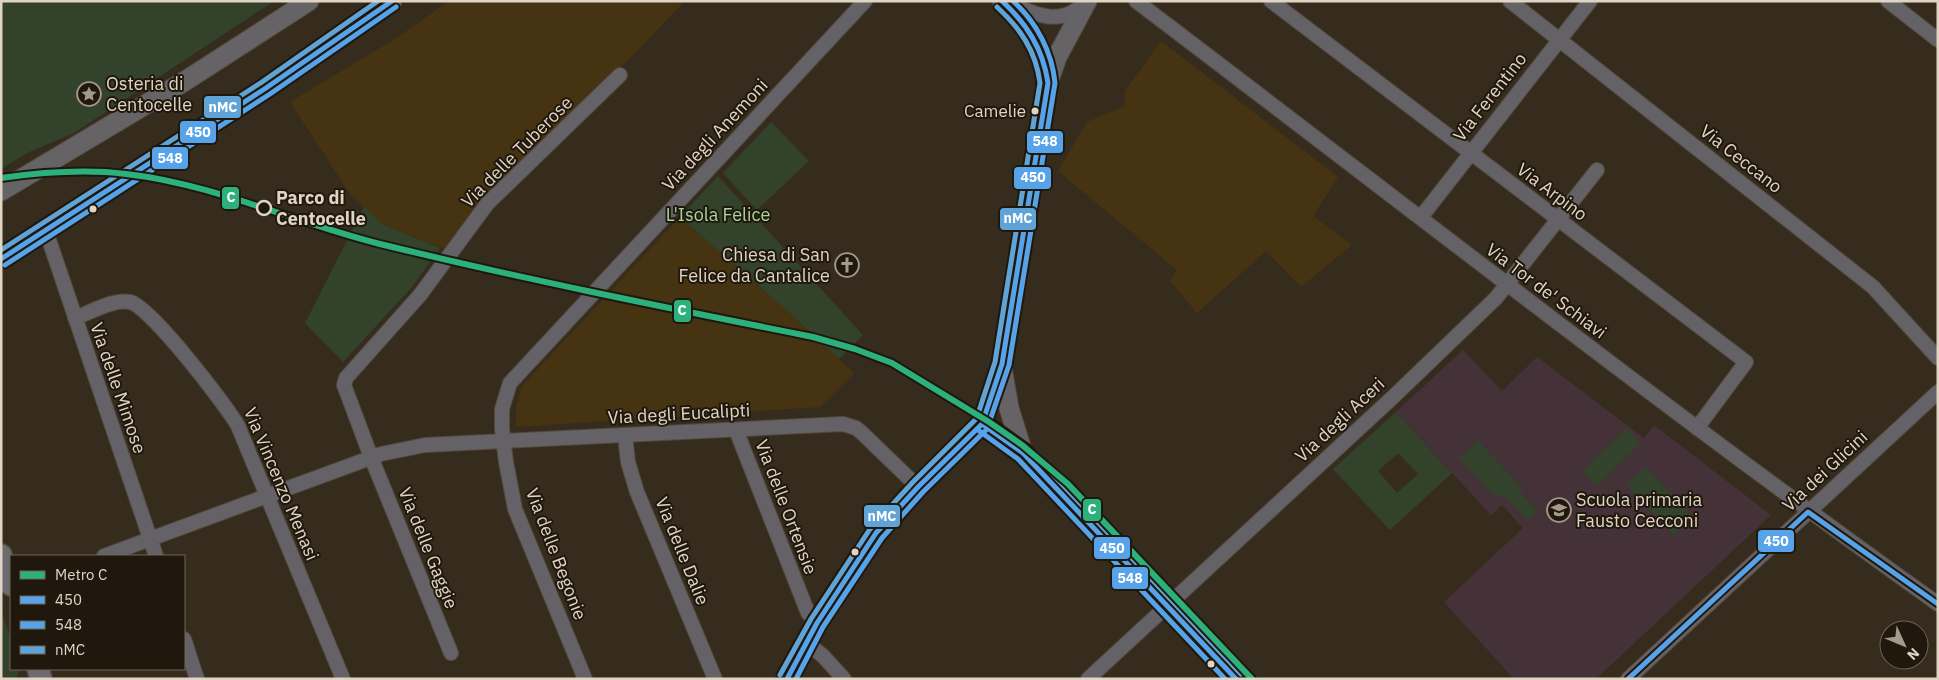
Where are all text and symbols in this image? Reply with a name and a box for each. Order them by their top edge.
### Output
street label: Via Ferentino [1448,48,1531,146]
place label: Osteria di Centocelle [106,72,192,116]
street label: Via degli Anemoni [657,74,772,196]
place icon: Osteria di Centocelle [76,81,102,107]
street label: Via delle Tuberose [456,91,577,212]
line badge: nMC [203,95,242,119]
text: nMC [209,98,237,116]
place label: Camelie [964,100,1026,122]
marker: Camelie [1030,106,1040,116]
street label: Via Ceccano [1695,119,1787,198]
line badge: 450 [179,120,217,144]
text: 450 [185,123,211,141]
line badge: 548 [1026,130,1064,154]
text: 548 [1032,132,1058,150]
line badge: 548 [151,146,189,170]
text: 548 [157,149,183,167]
street label: Via Arpino [1512,158,1592,226]
line badge: 450 [1013,166,1052,190]
text: 450 [1020,168,1046,186]
line badge: C [221,186,240,210]
place label: Parco di Centocelle [276,186,366,230]
text: C [226,188,236,206]
marker: Parco di Centocelle [256,200,272,216]
park label: L'Isola Felice [666,203,770,226]
unlabelled marker [88,204,98,214]
line badge: nMC [999,207,1037,231]
text: nMC [1004,209,1032,227]
street label: Via Tor de' Schiavi [1481,238,1611,343]
place label: Chiesa di San Felice da Cantalice [679,243,830,287]
church icon: Chiesa di San Felice da Cantalice [834,252,860,278]
line badge: C [673,299,692,323]
text: C [677,301,687,319]
street label: Via delle Mimose [85,319,152,456]
street label: Via degli Aceri [1290,372,1389,467]
street label: Via degli Eucalipti [607,398,751,429]
street label: Via Vincenzo Menasi [239,404,324,564]
street label: Via dei Glicini [1777,425,1872,516]
street label: Via delle Ortensie [750,436,823,578]
street label: Via delle Gaggie [394,484,463,612]
street label: Via delle Begonie [521,485,592,623]
place label: Scuola primaria Fausto Cecconi [1576,488,1703,532]
street label: Via delle Dalie [650,493,715,608]
school or university icon: Scuola primaria Fausto Cecconi [1546,497,1572,523]
line badge: C [1082,498,1102,522]
text: C [1087,500,1097,518]
line badge: nMC [863,504,901,528]
text: nMC [868,507,896,525]
line badge: 450 [1757,529,1795,553]
text: 450 [1763,532,1789,550]
line badge: 450 [1093,536,1131,560]
text: 450 [1099,539,1125,557]
unlabelled marker [850,547,860,557]
legend [10,555,185,670]
text: Metro C [55,565,107,584]
line badge: 548 [1111,566,1149,590]
text: 548 [1117,569,1143,587]
text: 450 [55,590,82,609]
text: 548 [55,615,82,634]
north arrow [1879,620,1929,670]
text: nMC [55,640,85,659]
text: N [1903,644,1923,664]
unlabelled marker [1206,659,1216,669]

